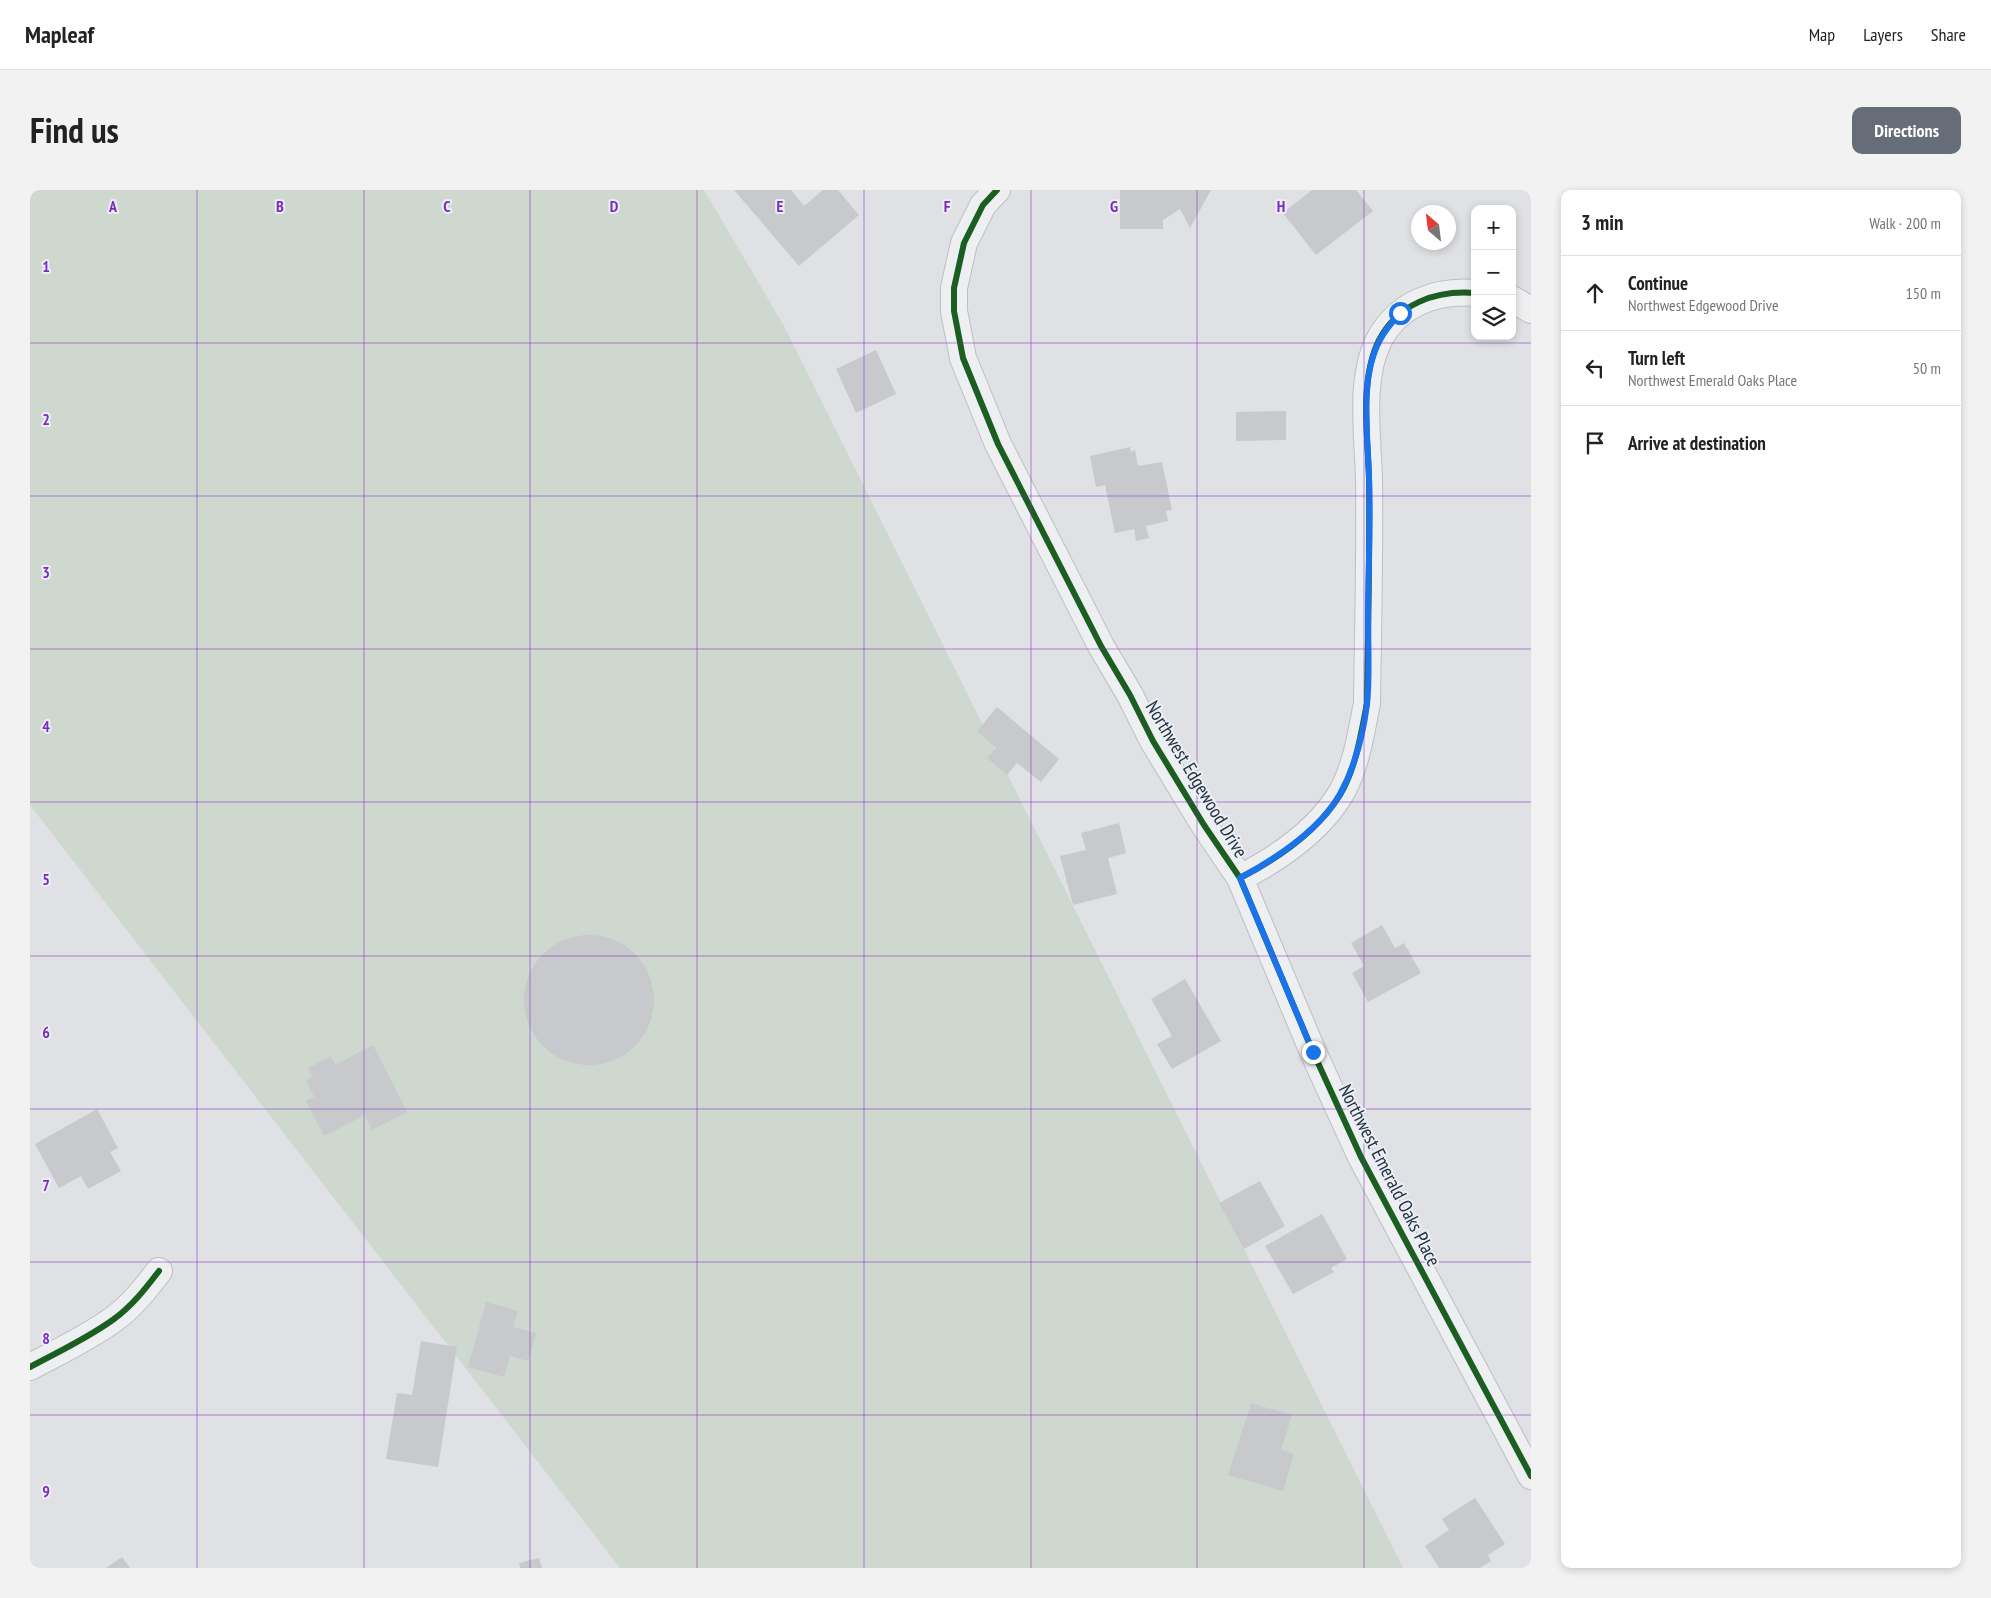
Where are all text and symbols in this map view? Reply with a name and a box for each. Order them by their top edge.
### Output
text: Mapleaf [25,19,94,50]
text: Map [1809,23,1835,46]
text: Layers [1863,23,1903,46]
text: Share [1931,23,1966,46]
text: Find us [30,107,119,153]
button: Directions [1852,107,1961,154]
text: A [108,196,118,216]
text: B [276,196,284,216]
text: C [443,196,451,216]
text: D [610,196,619,216]
text: E [777,196,784,216]
text: F [944,196,951,216]
text: G [1110,196,1118,216]
text: H [1277,196,1285,216]
north arrow [1411,205,1456,250]
map controls [1471,205,1516,340]
button: + [1471,205,1516,250]
text: 3 min [1581,209,1623,236]
text: Walk · 200 m [1869,213,1941,233]
button: − [1471,250,1516,295]
text: 1 [42,256,50,276]
text: Continue [1628,271,1688,295]
icon: ahead [1581,279,1609,307]
text: 150 m [1906,283,1941,303]
button: layers [1471,295,1516,340]
text: Northwest Edgewood Drive [1628,295,1779,315]
route start [1389,302,1412,325]
text: Turn left [1628,346,1685,370]
icon: left [1581,354,1609,382]
text: 50 m [1913,358,1941,378]
text: Northwest Emerald Oaks Place [1628,370,1797,390]
text: 2 [42,409,50,429]
icon: arrive [1581,429,1609,457]
text: Arrive at destination [1628,431,1766,455]
text: 3 [42,562,50,582]
street label: Northwest Edgewood Drive [1141,696,1253,862]
text: 4 [42,716,50,736]
text: 5 [42,869,50,889]
text: 6 [42,1022,50,1042]
route end [1302,1041,1325,1064]
street label: Northwest Emerald Oaks Place [1334,1080,1446,1270]
text: 7 [42,1175,50,1195]
text: 8 [42,1328,50,1348]
text: 9 [42,1481,50,1501]

